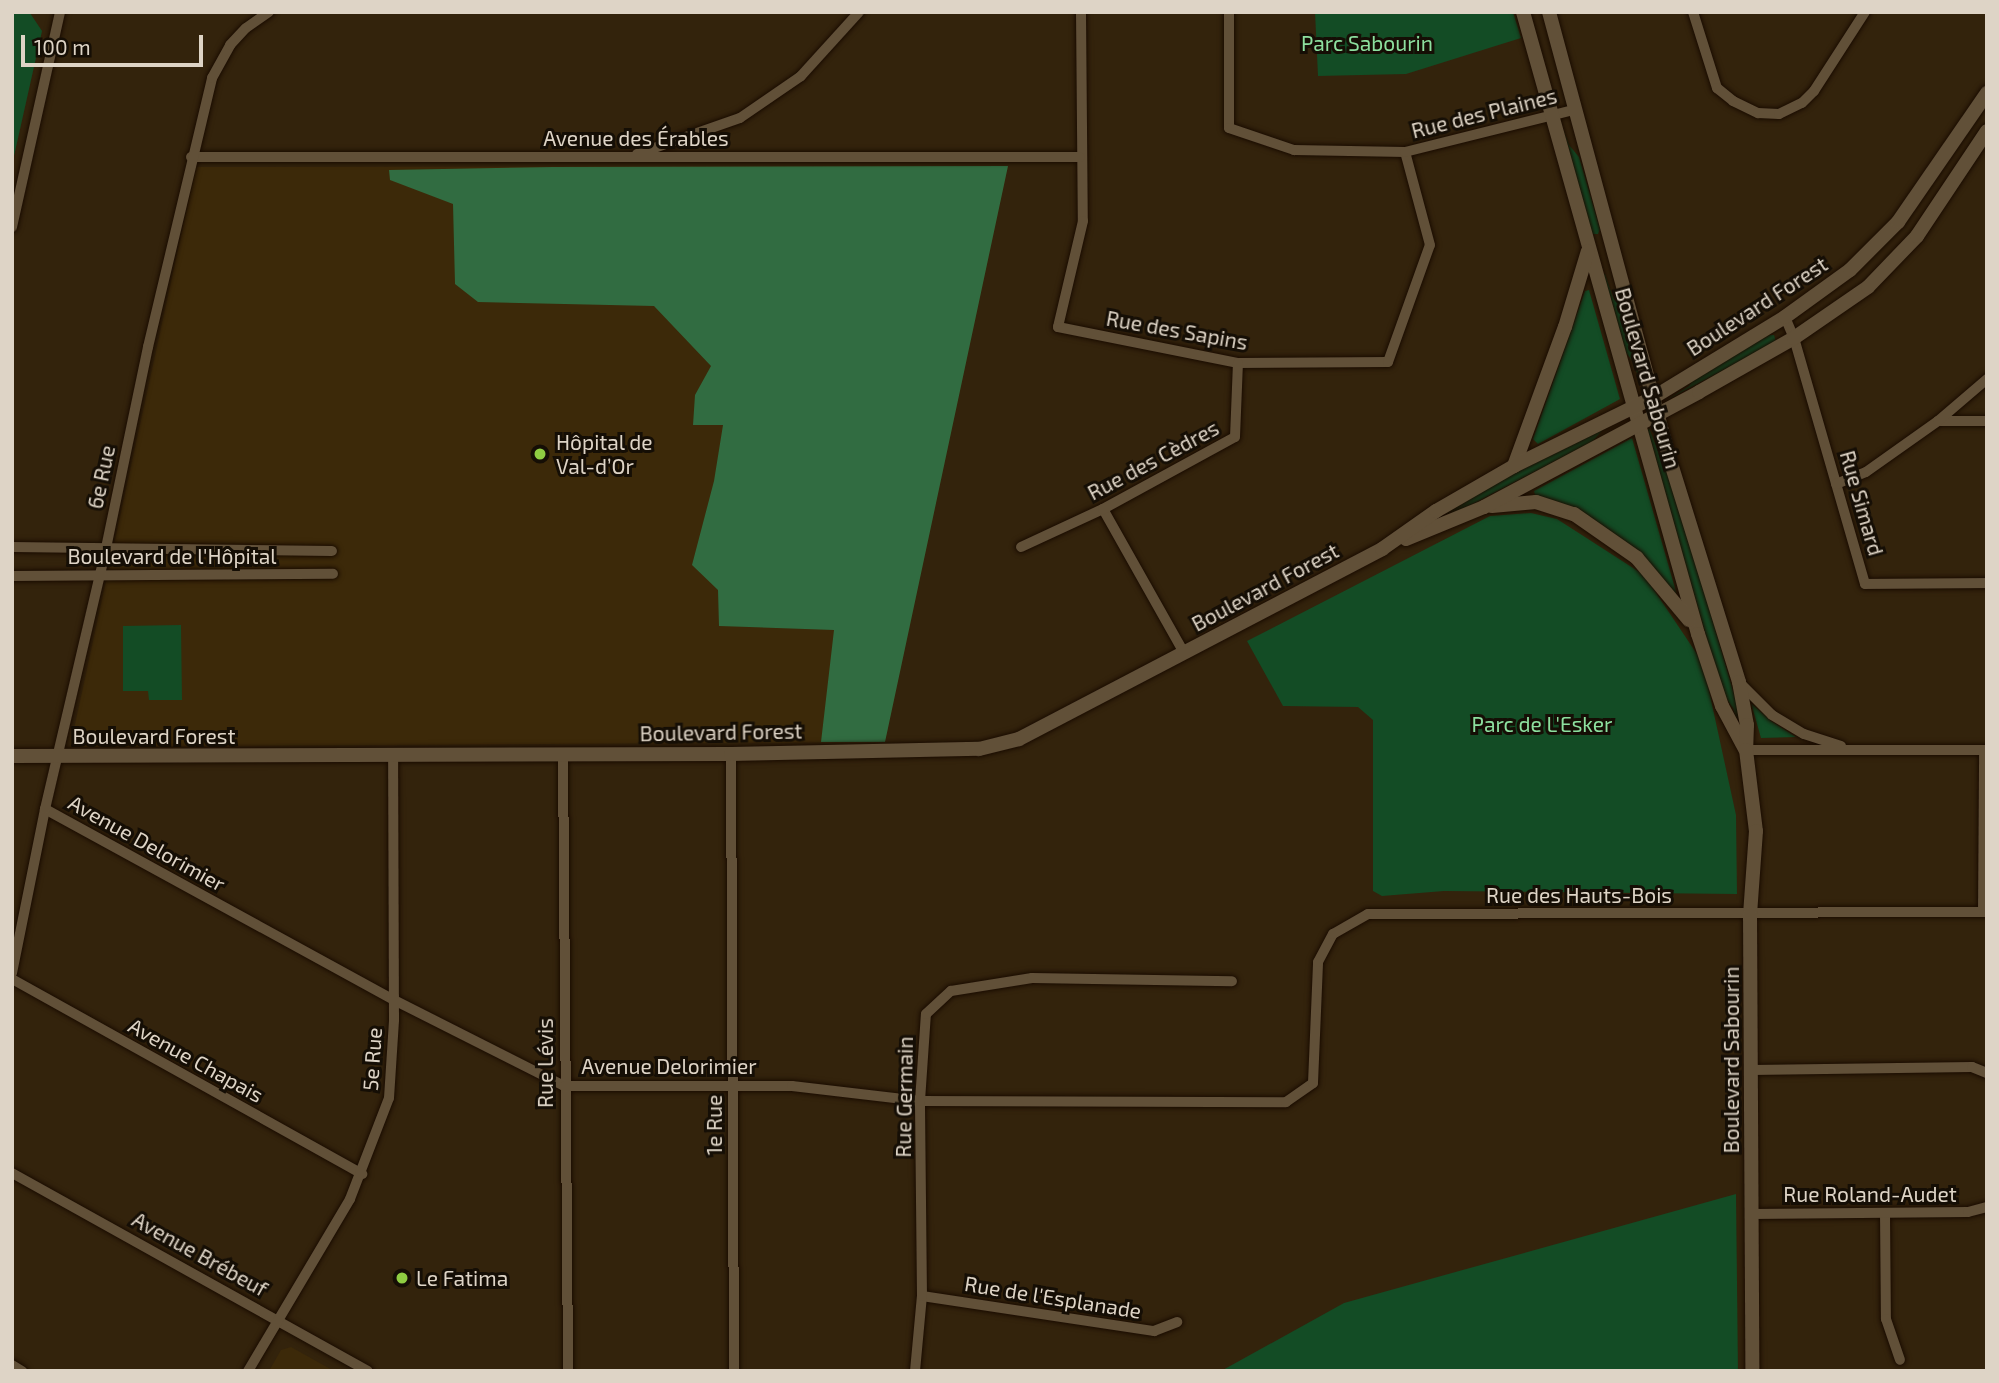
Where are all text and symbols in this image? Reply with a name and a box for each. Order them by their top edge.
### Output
scale bar [24,21,206,65]
park label: Parc Sabourin [1301,30,1433,56]
text: 100 m [34,34,91,59]
street label: Rue des Plaines [1409,83,1559,143]
street label: Avenue des Érables [543,125,729,151]
street label: Boulevard Forest [1682,251,1832,361]
street label: Boulevard Sabourin [1610,285,1686,471]
street label: Rue des Sapins [1104,305,1250,355]
street label: Rue des Cèdres [1083,415,1223,505]
place label: Hôpital de Val-d’Or [556,429,653,479]
street label: 6e Rue [82,443,120,511]
marker: Hôpital de Val-d’Or [530,444,550,464]
street label: Rue Simard [1835,448,1889,558]
street label: Boulevard Forest [1187,538,1343,636]
street label: Boulevard de l'Hôpital [67,543,277,569]
park label: Parc de L'Esker [1472,711,1612,737]
street label: Boulevard Forest [639,718,803,746]
street label: Boulevard Forest [73,723,235,749]
street label: Avenue Delorimier [64,789,230,897]
street label: Rue des Hauts-Bois [1486,882,1672,908]
street label: Boulevard Sabourin [1718,967,1744,1153]
street label: Avenue Chapais [124,1013,268,1107]
street label: Rue Lévis [532,1018,558,1108]
street label: 5e Rue [357,1026,387,1092]
street label: Rue Germain [890,1036,918,1158]
street label: Avenue Delorimier [581,1053,757,1079]
street label: 1e Rue [701,1095,727,1155]
street label: Rue Roland-Audet [1783,1181,1957,1207]
street label: Avenue Brébeuf [128,1206,272,1302]
place label: Le Fatima [416,1265,508,1291]
marker: Le Fatima [394,1270,410,1286]
street label: Rue de l'Esplanade [963,1271,1143,1323]

